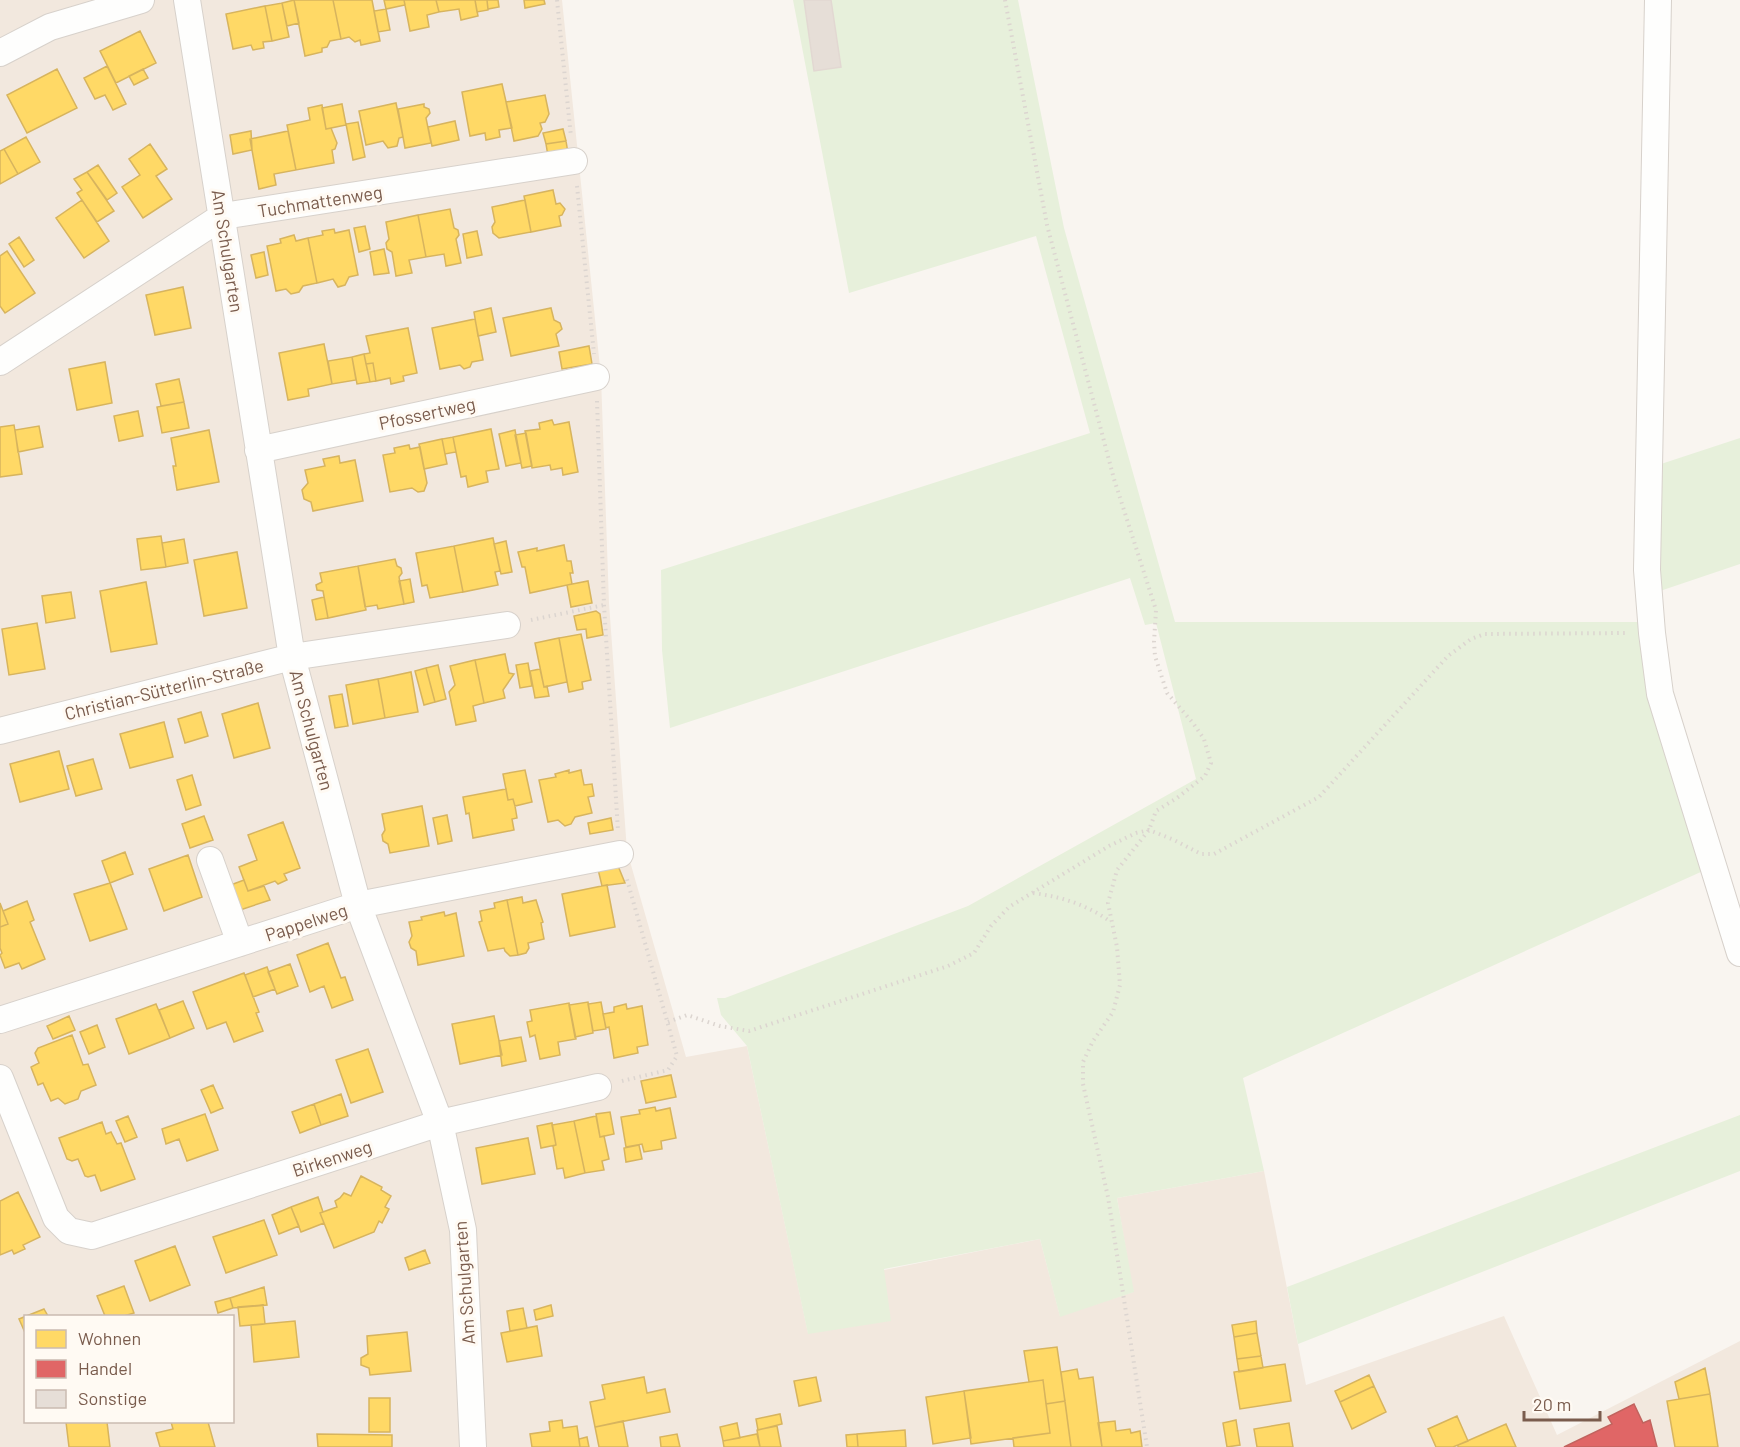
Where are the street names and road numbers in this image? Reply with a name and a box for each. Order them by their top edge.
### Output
street label: Tuchmattenweg [256,180,384,222]
street label: Am Schulgarten [207,188,249,314]
street label: Pfossertweg [377,392,477,434]
street label: Christian-Sütterlin-Straße [62,654,266,724]
street label: Am Schulgarten [285,667,339,793]
street label: Pappelweg [262,898,350,946]
street label: Birkenweg [290,1135,374,1181]
street label: Am Schulgarten [449,1220,479,1346]

